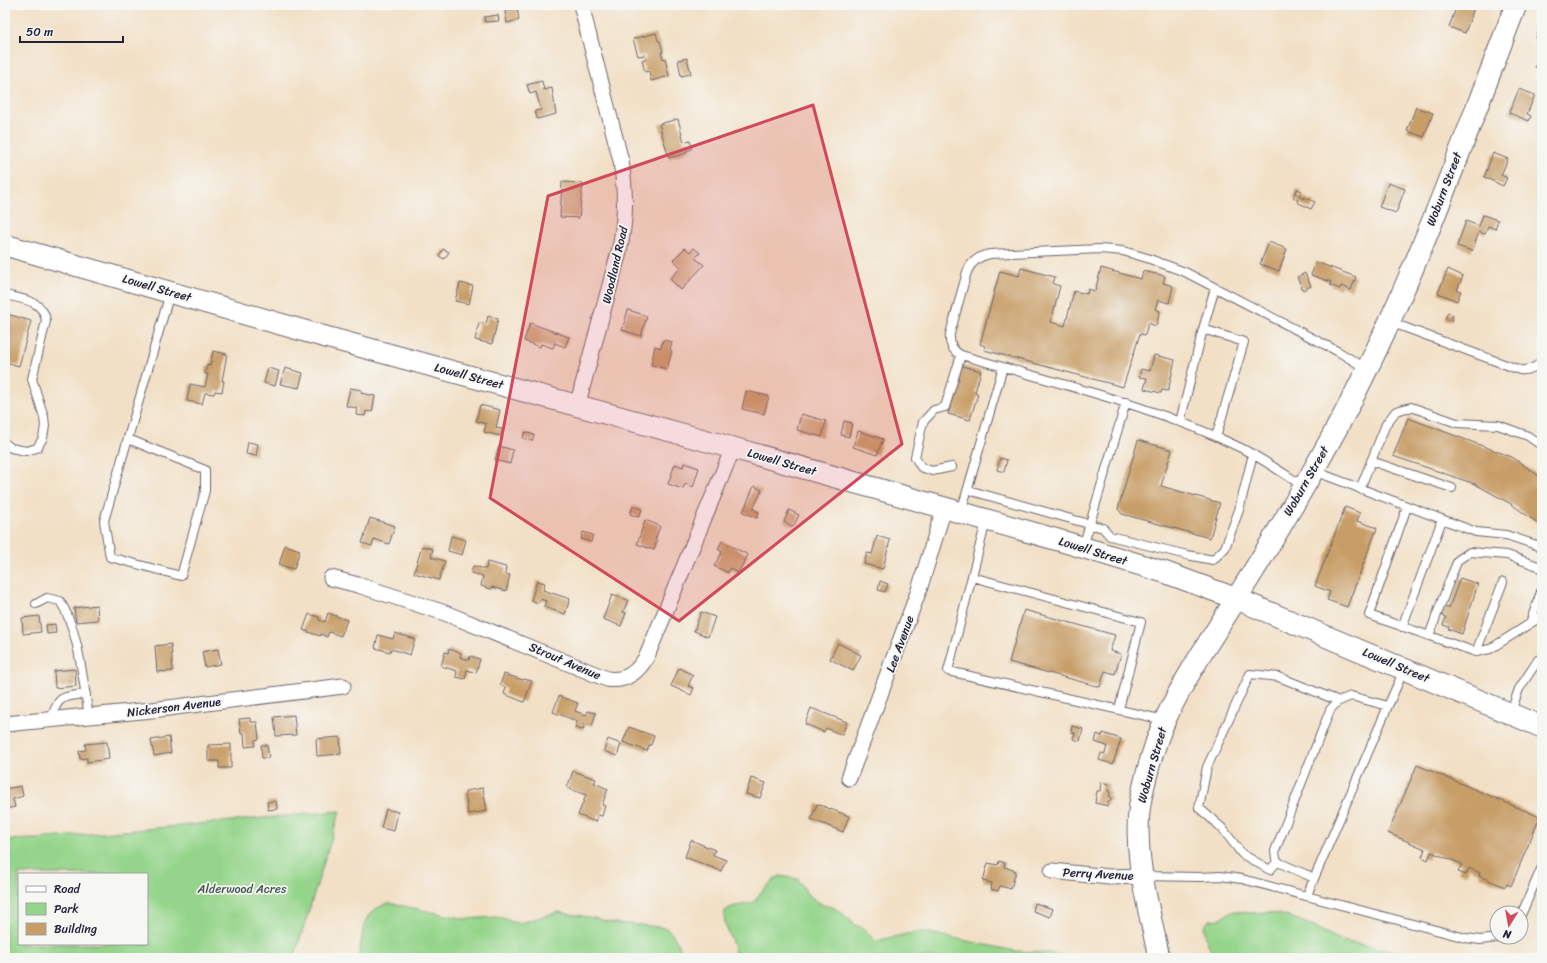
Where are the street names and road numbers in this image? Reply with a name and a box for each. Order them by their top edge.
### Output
street label: Woburn Street [1420,148,1469,229]
street label: Woodland Road [595,223,635,306]
street label: Lowell Street [120,268,195,309]
street label: Lowell Street [432,356,507,396]
street label: Woburn Street [1277,441,1336,520]
street label: Lowell Street [745,442,820,483]
street label: Lowell Street [1056,530,1131,572]
street label: Lee Avenue [880,612,920,676]
street label: Strout Avenue [525,636,605,686]
street label: Lowell Street [1359,641,1434,689]
street label: Nickerson Avenue [126,690,222,724]
street label: Woburn Street [1131,723,1174,805]
street label: Perry Avenue [1062,861,1134,887]

